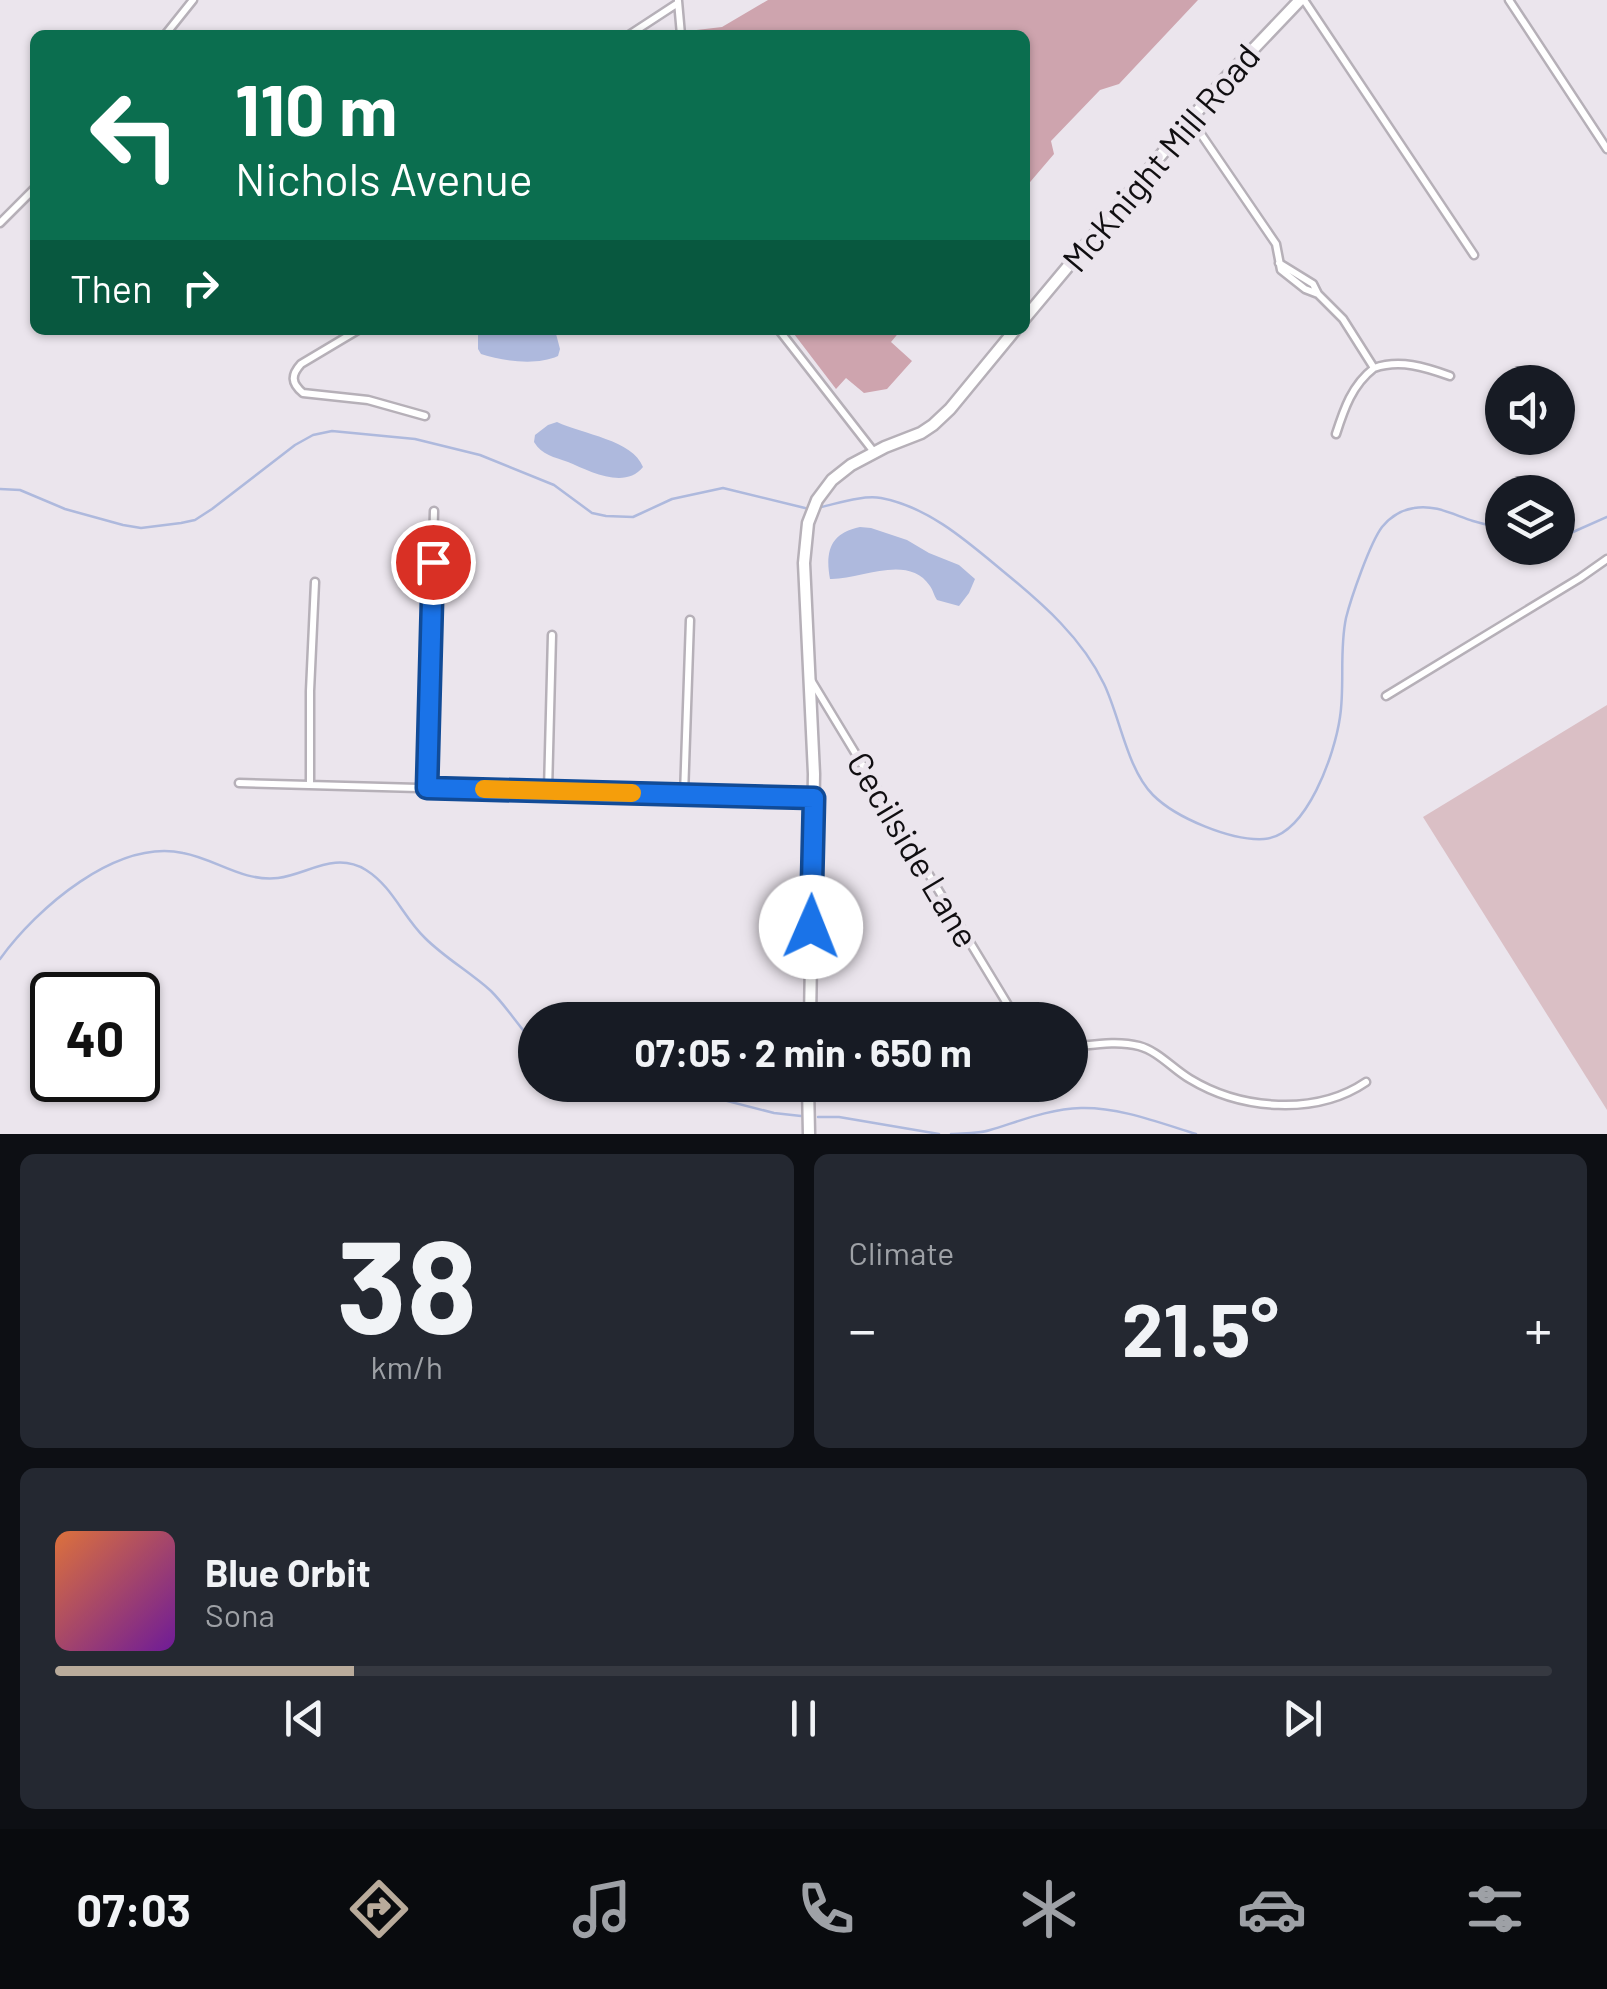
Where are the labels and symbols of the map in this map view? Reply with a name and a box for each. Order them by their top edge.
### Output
street label: McKnight Mill Road [1053,35,1267,279]
pin [391,520,476,605]
street label: Cecilside Lane [839,744,989,954]
position arrow [759,875,863,979]
speed limit sign: 40 [30,972,160,1102]

